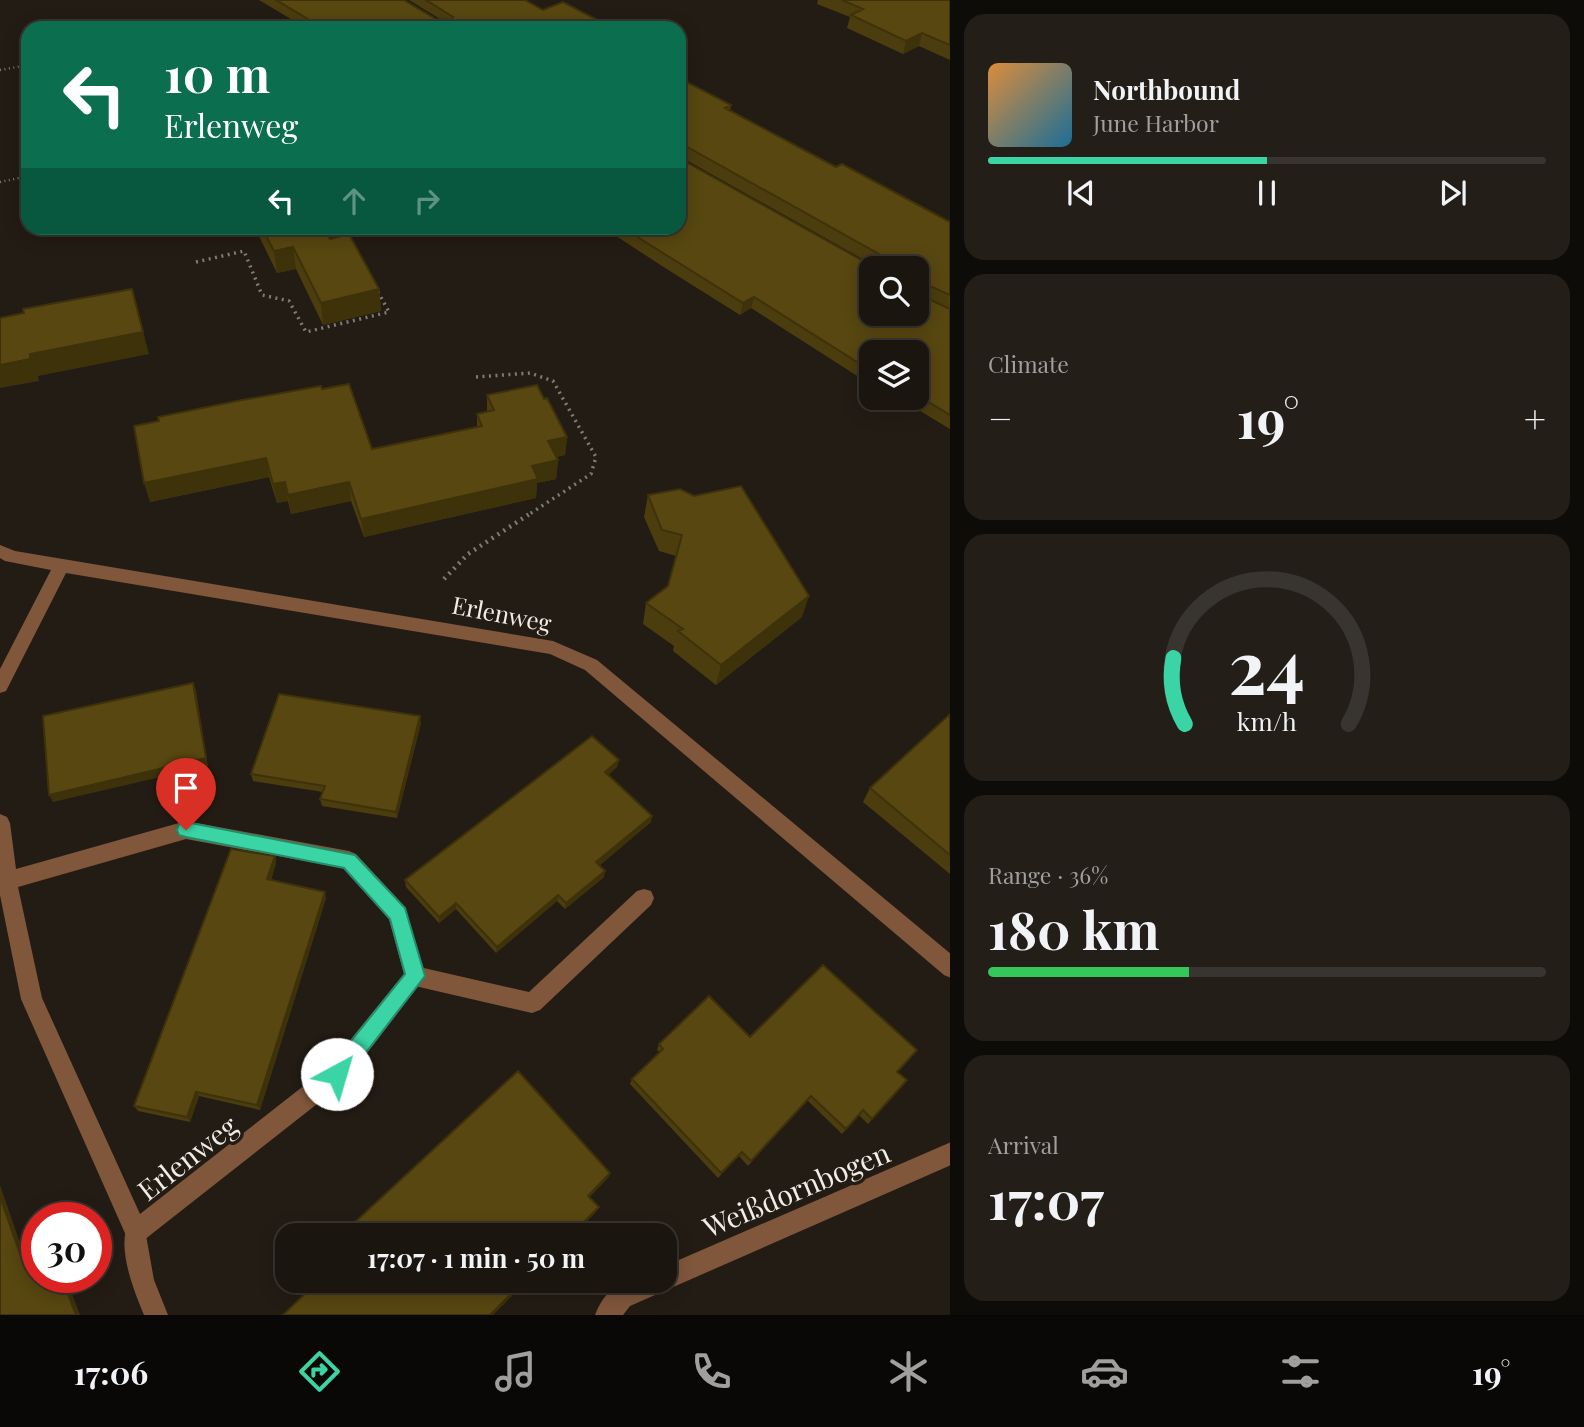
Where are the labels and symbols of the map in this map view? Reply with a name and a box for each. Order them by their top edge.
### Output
street label: Erlenweg [449,588,555,638]
pin [156,758,216,830]
position arrow [300,1037,374,1111]
street label: Erlenweg [129,1106,245,1208]
street label: Weißdornbogen [696,1133,895,1245]
speed limit sign: 30 [21,1202,112,1293]

